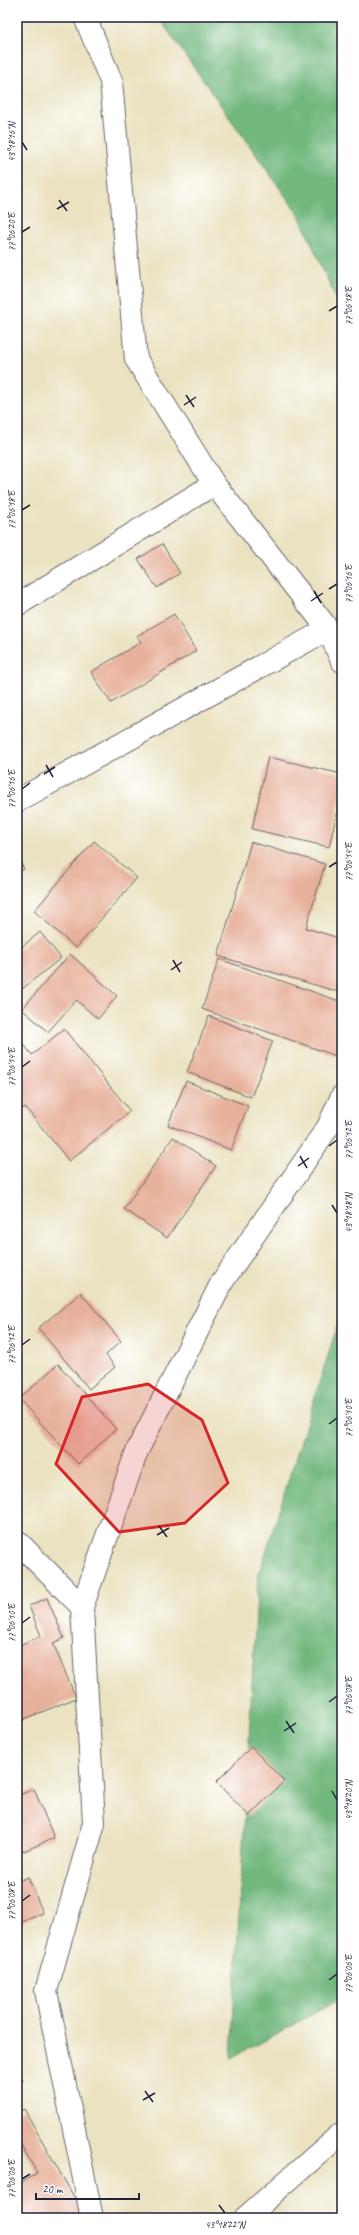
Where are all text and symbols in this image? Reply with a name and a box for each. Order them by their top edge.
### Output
text: 43°18'16"N [5,120,18,162]
text: 77°06'20"E [5,211,18,251]
text: 77°06'18"E [342,285,355,325]
text: 77°06'18"E [5,489,18,529]
text: 77°06'16"E [342,563,355,603]
text: 77°06'16"E [5,768,18,808]
text: 77°06'14"E [342,841,355,881]
text: 77°06'14"E [5,1046,18,1086]
text: 77°06'12"E [342,1119,355,1159]
text: 43°18'18"N [342,1191,355,1233]
text: 77°06'12"E [5,1324,18,1364]
text: 77°06'10"E [342,1397,355,1437]
text: 77°06'10"E [5,1602,18,1642]
text: 77°06'08"E [342,1675,355,1715]
text: 43°18'20"N [342,1778,355,1820]
text: 77°06'08"E [5,1880,18,1920]
text: 77°06'06"E [342,1953,355,1993]
text: 77°06'06"E [5,2158,18,2198]
scale bar [36,2175,139,2201]
text: 20 m [42,2181,64,2197]
text: 43°18'22"N [205,2218,247,2231]

